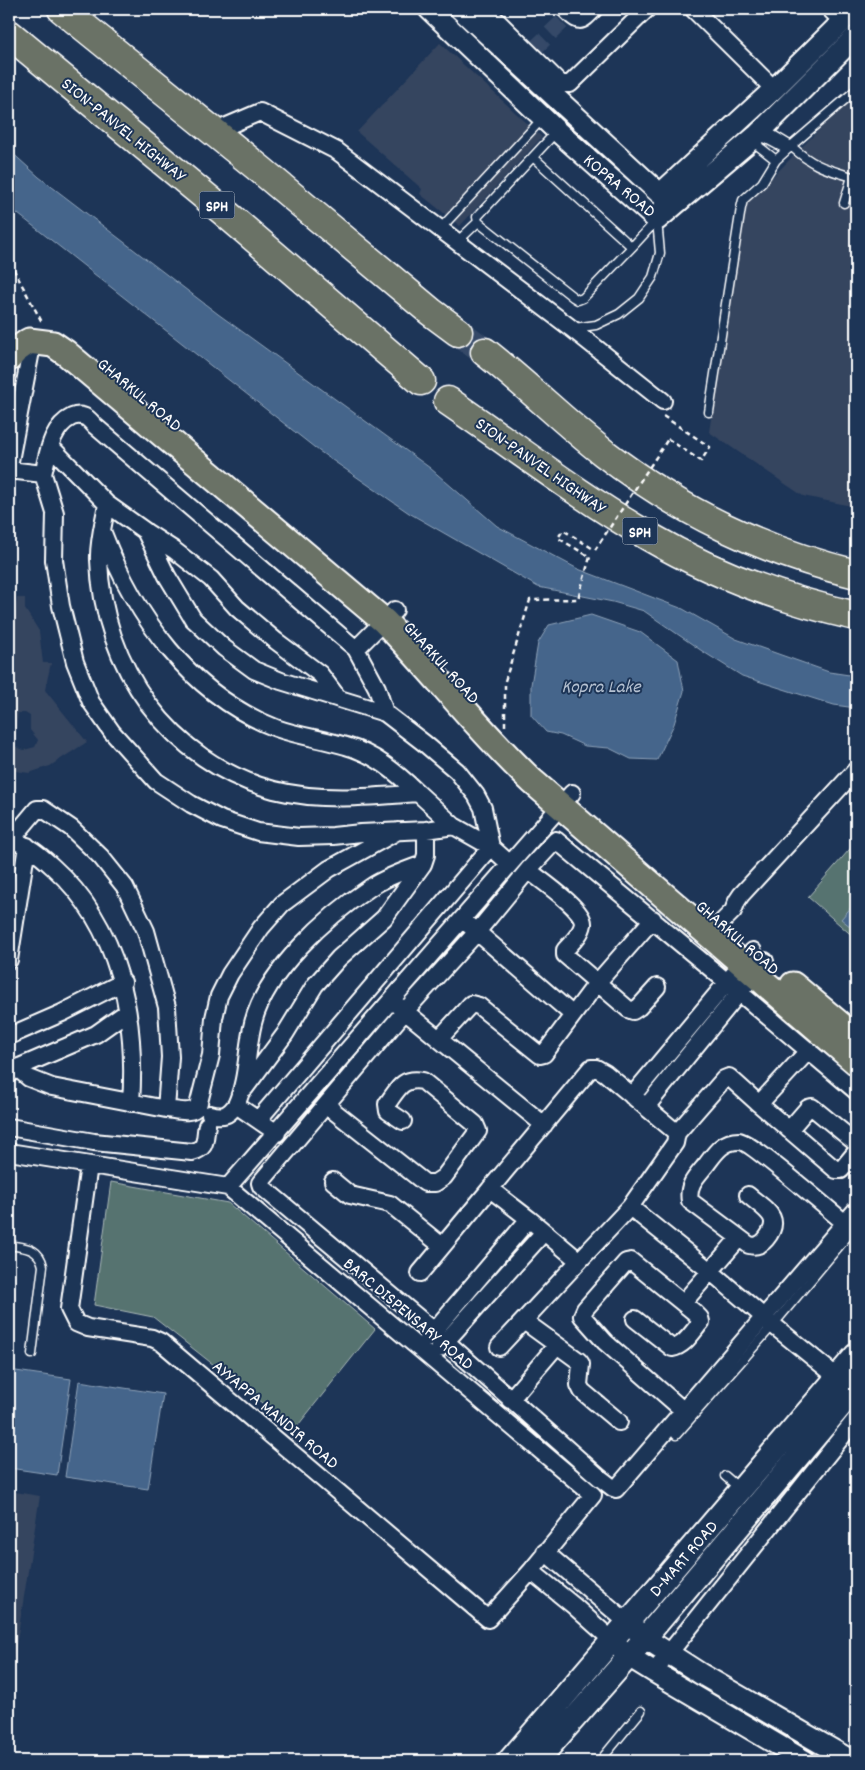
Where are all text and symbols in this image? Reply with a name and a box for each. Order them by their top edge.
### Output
street label: SION-PANVEL HIGHWAY [55,73,191,190]
street label: KOPRA ROAD [577,149,660,225]
road number: SPH [200,192,234,218]
street label: GHARKUL ROAD [91,353,186,439]
street label: SION-PANVEL HIGHWAY [469,413,611,522]
road number: SPH [622,518,658,544]
street label: GHARKUL ROAD [396,617,484,711]
water label: Kopra Lake [561,675,642,702]
street label: GHARKUL ROAD [689,895,784,982]
street label: BARC DISPENSARY ROAD [337,1253,478,1377]
street label: AYYAPPA MANDIR ROAD [206,1355,343,1476]
street label: D-MART ROAD [645,1516,725,1603]

